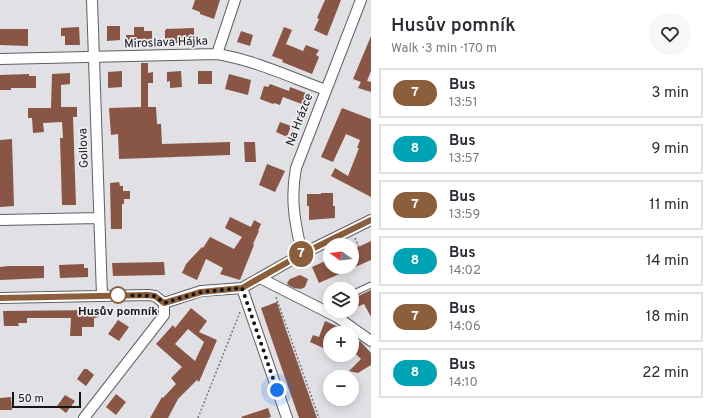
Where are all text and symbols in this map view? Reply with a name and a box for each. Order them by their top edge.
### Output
button: heart [649,13,691,55]
text: Husův pomník [391,14,516,38]
street label: Miroslava Hájka [124,34,208,52]
text: Walk · 3 min · 170 m [391,41,497,57]
text: Bus [449,76,476,95]
text: 7 [411,84,419,101]
text: 3 min [651,84,689,103]
street label: Na Hrázce [283,91,317,149]
text: 13:51 [449,95,478,111]
street label: Gollova [75,128,93,168]
text: Bus [449,132,476,151]
text: 8 [411,140,419,157]
text: 9 min [652,140,689,159]
text: 13:57 [449,151,479,167]
text: Bus [449,188,476,207]
text: 7 [411,196,419,213]
text: 11 min [649,196,689,215]
text: 13:59 [449,207,480,223]
north arrow [323,238,359,274]
map controls [323,238,359,406]
line badge: 7 [288,241,314,267]
text: Bus [449,244,476,263]
text: 7 [297,245,305,262]
text: 8 [411,252,419,269]
text: 14 min [646,252,689,271]
text: 14:02 [449,263,481,279]
button: layers [323,282,359,318]
marker: Husův pomník [109,286,127,304]
text: Bus [449,300,476,319]
place label: Husův pomník [78,304,158,320]
text: 7 [411,308,419,325]
text: 18 min [646,308,689,327]
text: 14:06 [449,319,481,335]
button: + [323,326,359,362]
text: Bus [449,356,476,375]
text: 8 [411,364,419,381]
text: 22 min [642,364,689,383]
button: − [323,370,359,406]
text: 14:10 [449,375,478,391]
your location [267,380,287,400]
scale bar [12,390,81,409]
text: 50 m [18,392,44,406]

